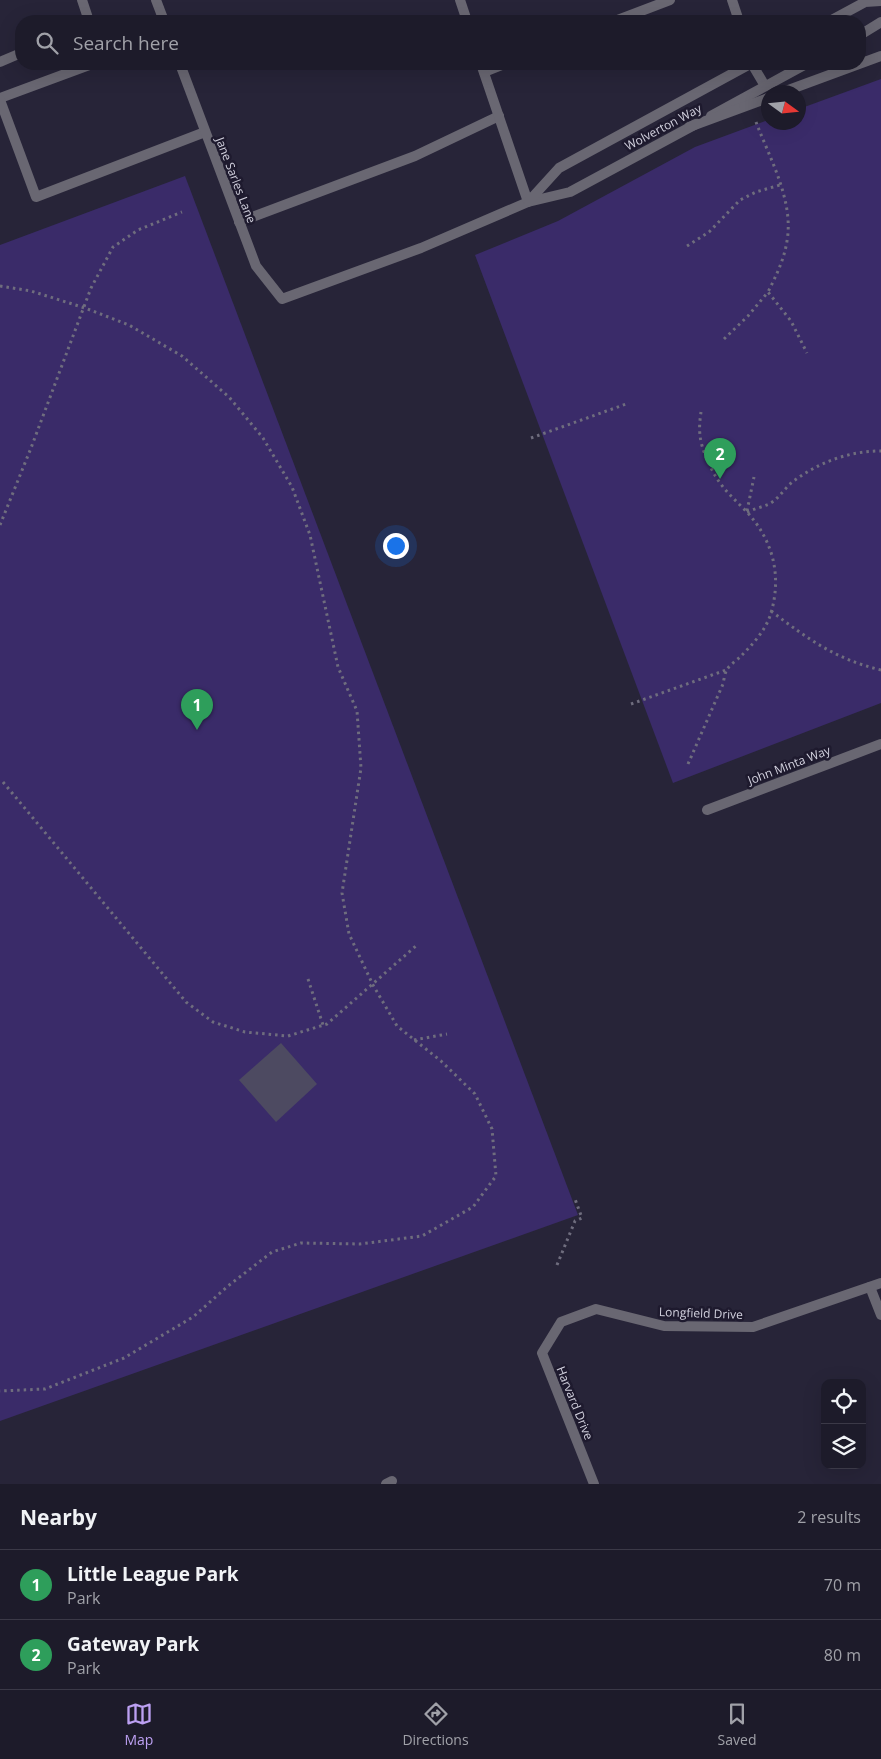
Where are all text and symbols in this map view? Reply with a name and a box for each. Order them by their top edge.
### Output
search box [15,15,866,70]
icon: search [33,29,61,57]
text: Search here [73,30,179,56]
north arrow [761,85,806,130]
street label: Wolverton Way [622,99,705,154]
street label: Jane Sarles Lane [211,134,260,226]
pin: 2 [704,438,736,479]
your location [383,533,409,559]
pin: 1 [181,689,213,730]
street label: John Minta Way [744,741,834,789]
street label: Longfield Drive [659,1303,744,1323]
street label: Harvard Drive [553,1364,598,1442]
map controls [821,1379,866,1469]
button: locate [821,1379,866,1424]
button: layers [821,1424,866,1469]
text: Nearby [20,1503,97,1531]
text: 2 results [797,1506,861,1528]
text: Little League Park [67,1561,239,1587]
text: 1 [31,1574,41,1596]
text: 70 m [824,1574,861,1596]
text: Park [67,1587,100,1609]
text: Gateway Park [67,1631,199,1657]
text: 2 [31,1644,41,1666]
text: 80 m [824,1644,861,1666]
text: Park [67,1657,100,1679]
tab: Map [124,1700,153,1749]
tab: Directions [402,1700,469,1749]
tab: Saved [718,1700,756,1749]

